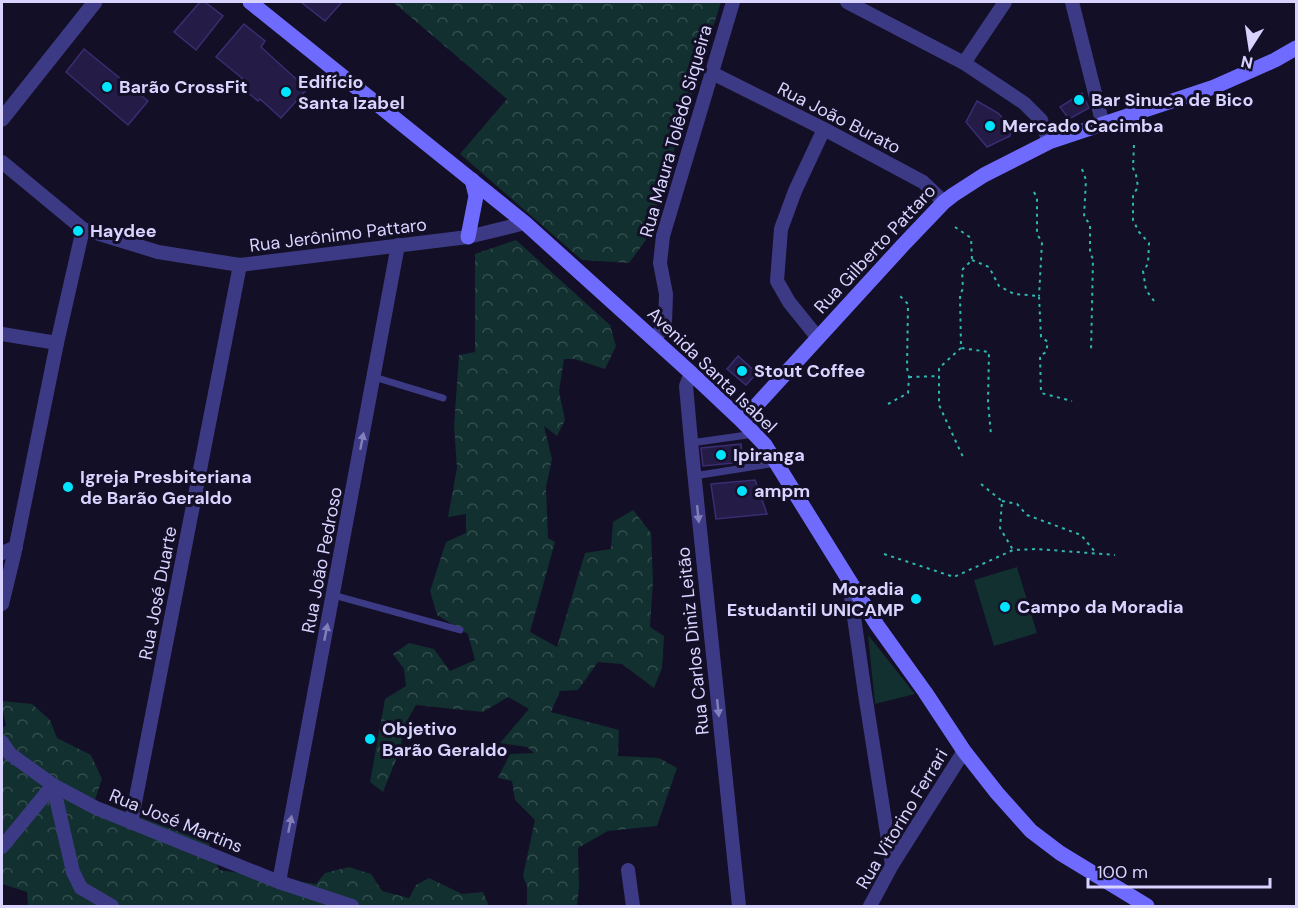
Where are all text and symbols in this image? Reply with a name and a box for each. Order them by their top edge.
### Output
north arrow [1220,18,1280,78]
street label: Rua Maura Tolêdo Siqueira [634,22,718,240]
text: N [1239,51,1255,74]
place label: Edifício Santa Izabel [298,70,405,115]
place label: Barão CrossFit [119,75,248,99]
street label: Rua João Burato [773,77,905,159]
marker: Barão CrossFit [100,80,114,94]
marker: Edifício Santa Izabel [279,85,293,99]
place label: Bar Sinuca de Bico [1091,88,1254,112]
marker: Bar Sinuca de Bico [1072,93,1086,107]
place label: Mercado Cacimba [1002,114,1163,138]
marker: Mercado Cacimba [983,119,997,133]
street label: Rua Gilberto Pattaro [809,179,941,319]
street label: Rua Jerônimo Pattaro [248,212,428,258]
place label: Haydee [90,219,157,243]
marker: Haydee [71,224,85,238]
street label: Avenida Santa Isabel [642,302,782,438]
place label: Stout Coffee [754,359,866,383]
marker: Stout Coffee [735,364,749,378]
one-way arrow [358,431,367,450]
place label: Ipiranga [733,443,805,467]
marker: Ipiranga [714,448,728,462]
place label: Igreja Presbiteriana de Barão Geraldo [80,465,252,510]
place label: ampm [754,479,810,503]
marker: Igreja Presbiteriana de Barão Geraldo [61,480,75,494]
marker: ampm [735,484,749,498]
street label: Rua João Pedroso [296,485,348,635]
one-way arrow [693,504,703,523]
street label: Rua José Duarte [133,524,183,662]
street label: Rua Carlos Diniz Leitão [671,546,715,736]
place label: Moradia Estudantil UNICAMP [727,577,904,622]
marker: Moradia Estudantil UNICAMP [909,592,923,606]
place label: Campo da Moradia [1017,595,1183,619]
marker: Campo da Moradia [998,600,1012,614]
one-way arrow [322,623,331,642]
one-way arrow [713,698,723,717]
place label: Objetivo Barão Geraldo [382,717,507,762]
marker: Objetivo Barão Geraldo [363,732,377,746]
street label: Rua Vitorino Ferrari [851,744,953,894]
street label: Rua José Martins [106,783,246,859]
one-way arrow [286,814,295,833]
scale bar [1088,851,1270,889]
text: 100 m [1097,860,1148,884]

